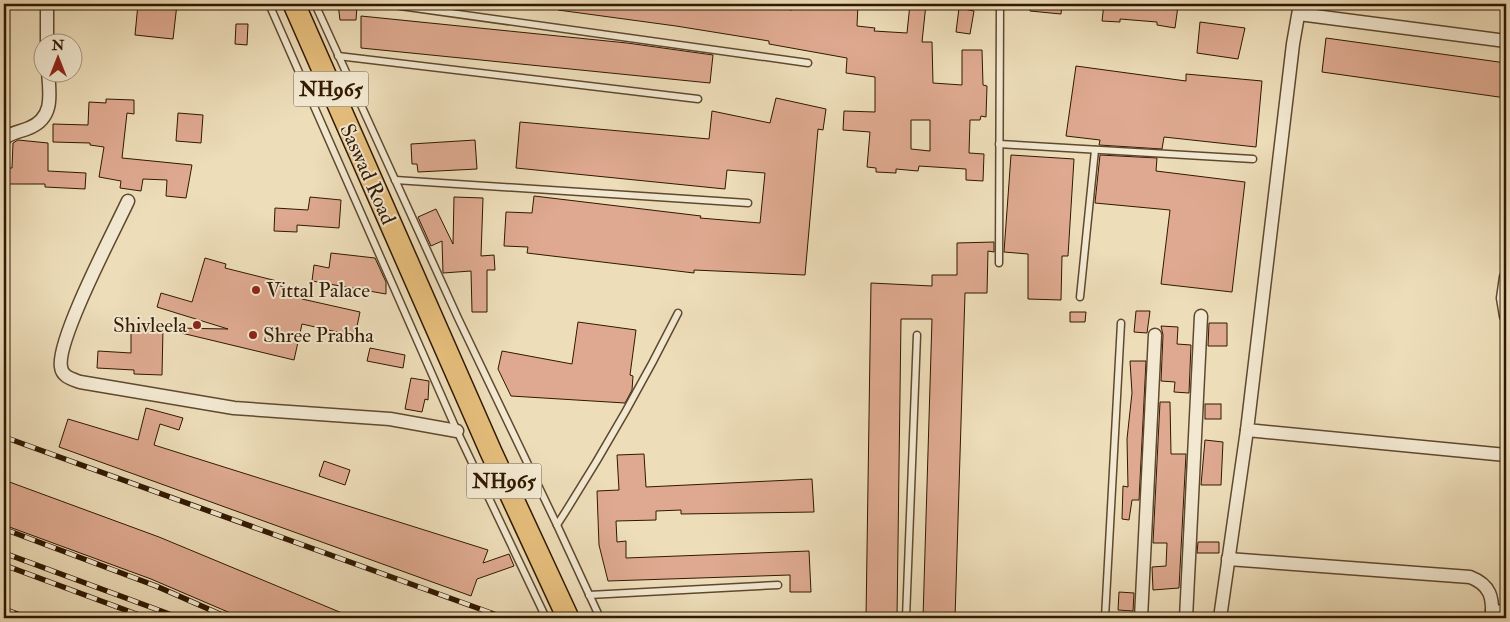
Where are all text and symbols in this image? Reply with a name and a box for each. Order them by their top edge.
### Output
north arrow [32,32,82,82]
text: N [51,37,65,54]
road number: NH965 [294,72,368,106]
street label: Saswad Road [333,120,402,229]
place label: Vittal Palace [266,277,370,304]
marker: Vittal Palace [250,284,262,296]
place label: Shivleela [113,312,187,339]
marker: Shivleela [191,319,203,331]
place label: Shree Prabha [263,322,374,349]
marker: Shree Prabha [247,329,259,341]
road number: NH965 [466,464,542,498]

